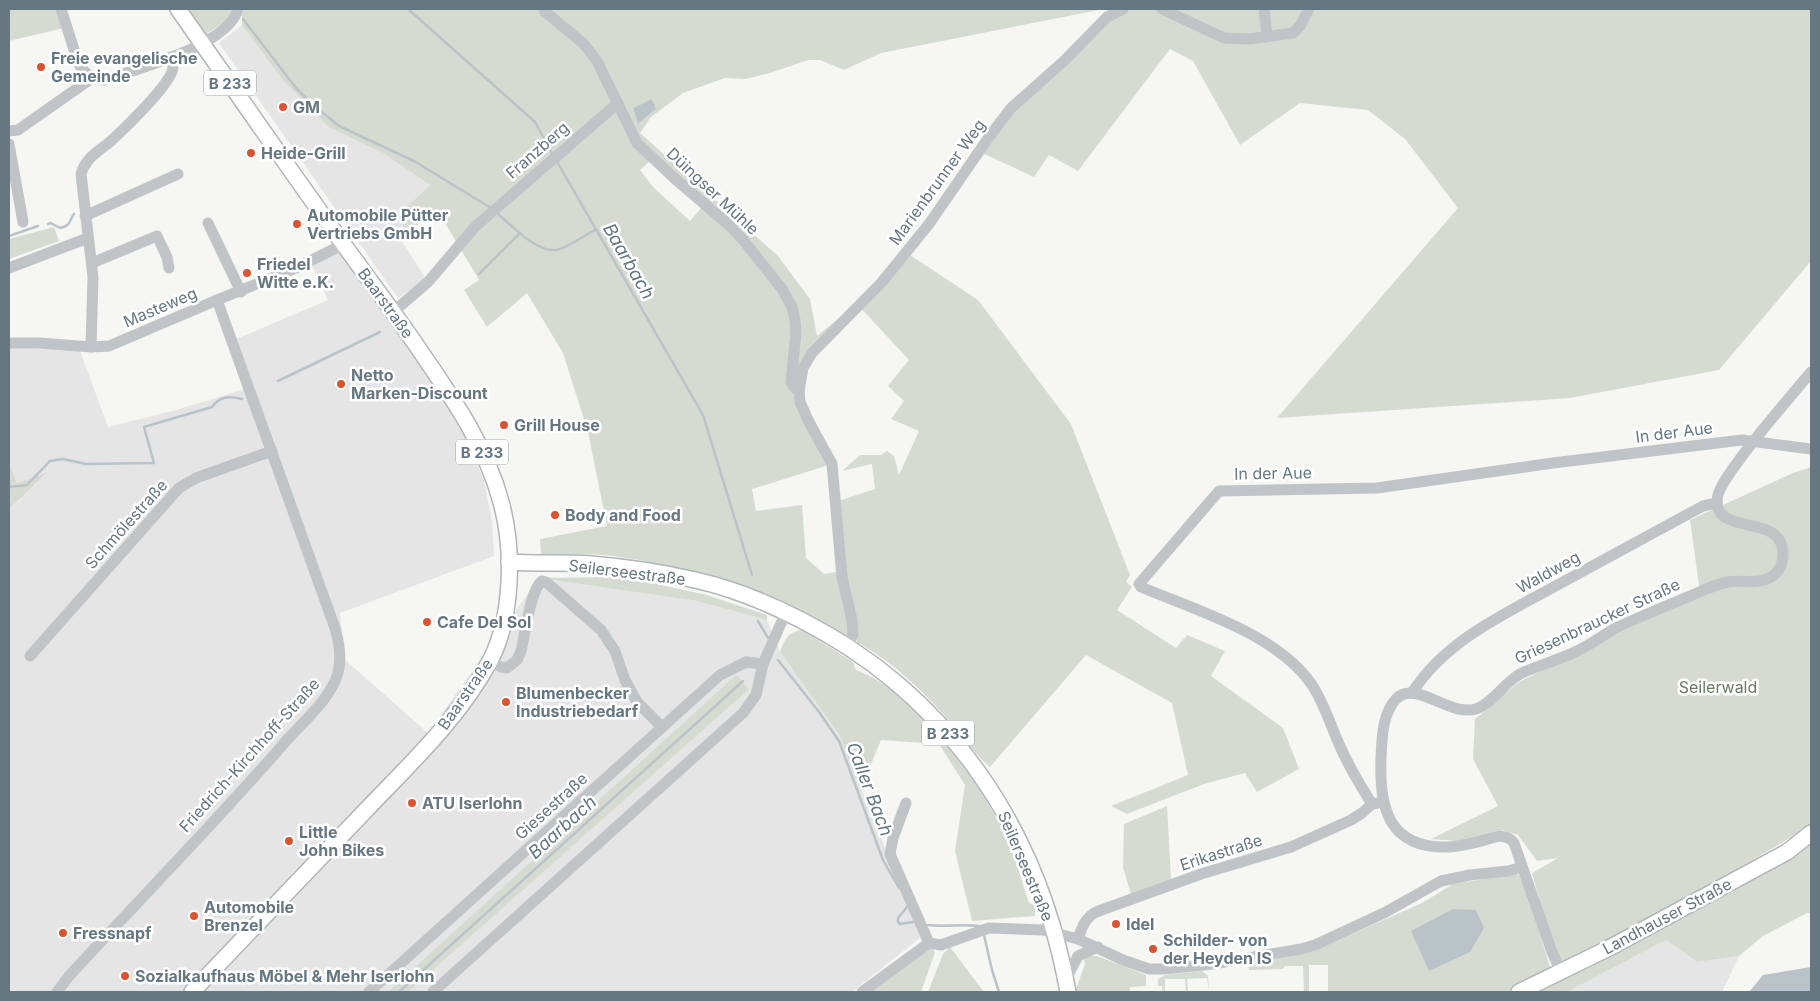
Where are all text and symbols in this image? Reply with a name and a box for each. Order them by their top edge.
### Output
place label: Freie evangelische Gemeinde [51,48,198,86]
marker: Freie evangelische Gemeinde [35,61,47,73]
road number: B 233 [204,70,256,96]
place label: GM [293,97,320,117]
marker: GM [277,101,289,113]
street label: Marienbrunner Weg [885,115,989,249]
street label: Franzberg [501,117,573,183]
place label: Heide-Grill [261,143,346,163]
street label: Düingser Mühle [663,143,763,239]
marker: Heide-Grill [245,147,257,159]
place label: Automobile Pütter Vertriebs GmbH [307,205,449,243]
marker: Automobile Pütter Vertriebs GmbH [291,218,303,230]
water label: Baarbach [599,219,659,303]
place label: Friedel Witte e.K. [257,254,334,292]
street label: Baarstraße [354,264,418,342]
marker: Friedel Witte e.K. [241,267,253,279]
street label: Masteweg [120,283,200,331]
place label: Netto Marken-Discount [351,365,488,403]
marker: Netto Marken-Discount [335,378,347,390]
place label: Grill House [514,415,600,435]
street label: In der Aue [1634,417,1714,447]
marker: Grill House [498,419,510,431]
road number: B 233 [456,440,508,464]
street label: In der Aue [1234,462,1312,484]
street label: Schmölestraße [81,475,171,573]
place label: Body and Food [565,505,681,525]
marker: Body and Food [549,509,561,521]
street label: Waldweg [1513,546,1583,598]
street label: Seilerseestraße [567,555,687,589]
street label: Griesenbraucker Straße [1511,574,1683,668]
place label: Cafe Del Sol [437,612,531,632]
marker: Cafe Del Sol [421,616,433,628]
street label: Baarstraße [433,655,497,733]
street label: Friedrich-Kirchhoff-Straße [174,674,324,836]
park label: Seilerwald [1679,677,1757,697]
place label: Blumenbecker Industriebedarf [516,683,639,721]
marker: Blumenbecker Industriebedarf [500,696,512,708]
road number: B 233 [922,720,974,746]
water label: Caller Bach [842,739,898,839]
street label: Giesestraße [511,768,591,844]
water label: Baarbach [524,791,600,863]
place label: ATU Iserlohn [422,793,523,813]
marker: ATU Iserlohn [406,797,418,809]
street label: Seilerseestraße [994,808,1058,924]
place label: Little John Bikes [299,822,384,860]
street label: Erikastraße [1177,829,1265,875]
marker: Little John Bikes [283,835,295,847]
street label: Landhauser Straße [1599,874,1735,958]
place label: Automobile Brenzel [204,897,294,935]
marker: Automobile Brenzel [188,910,200,922]
place label: Idel [1126,914,1154,934]
marker: Idel [1110,918,1122,930]
place label: Fressnapf [73,923,152,943]
marker: Fressnapf [57,927,69,939]
place label: Schilder- von der Heyden IS [1163,930,1272,968]
marker: Schilder- von der Heyden IS [1147,943,1159,955]
place label: Sozialkaufhaus Möbel & Mehr Iserlohn [135,966,434,986]
marker: Sozialkaufhaus Möbel & Mehr Iserlohn [119,970,131,982]

